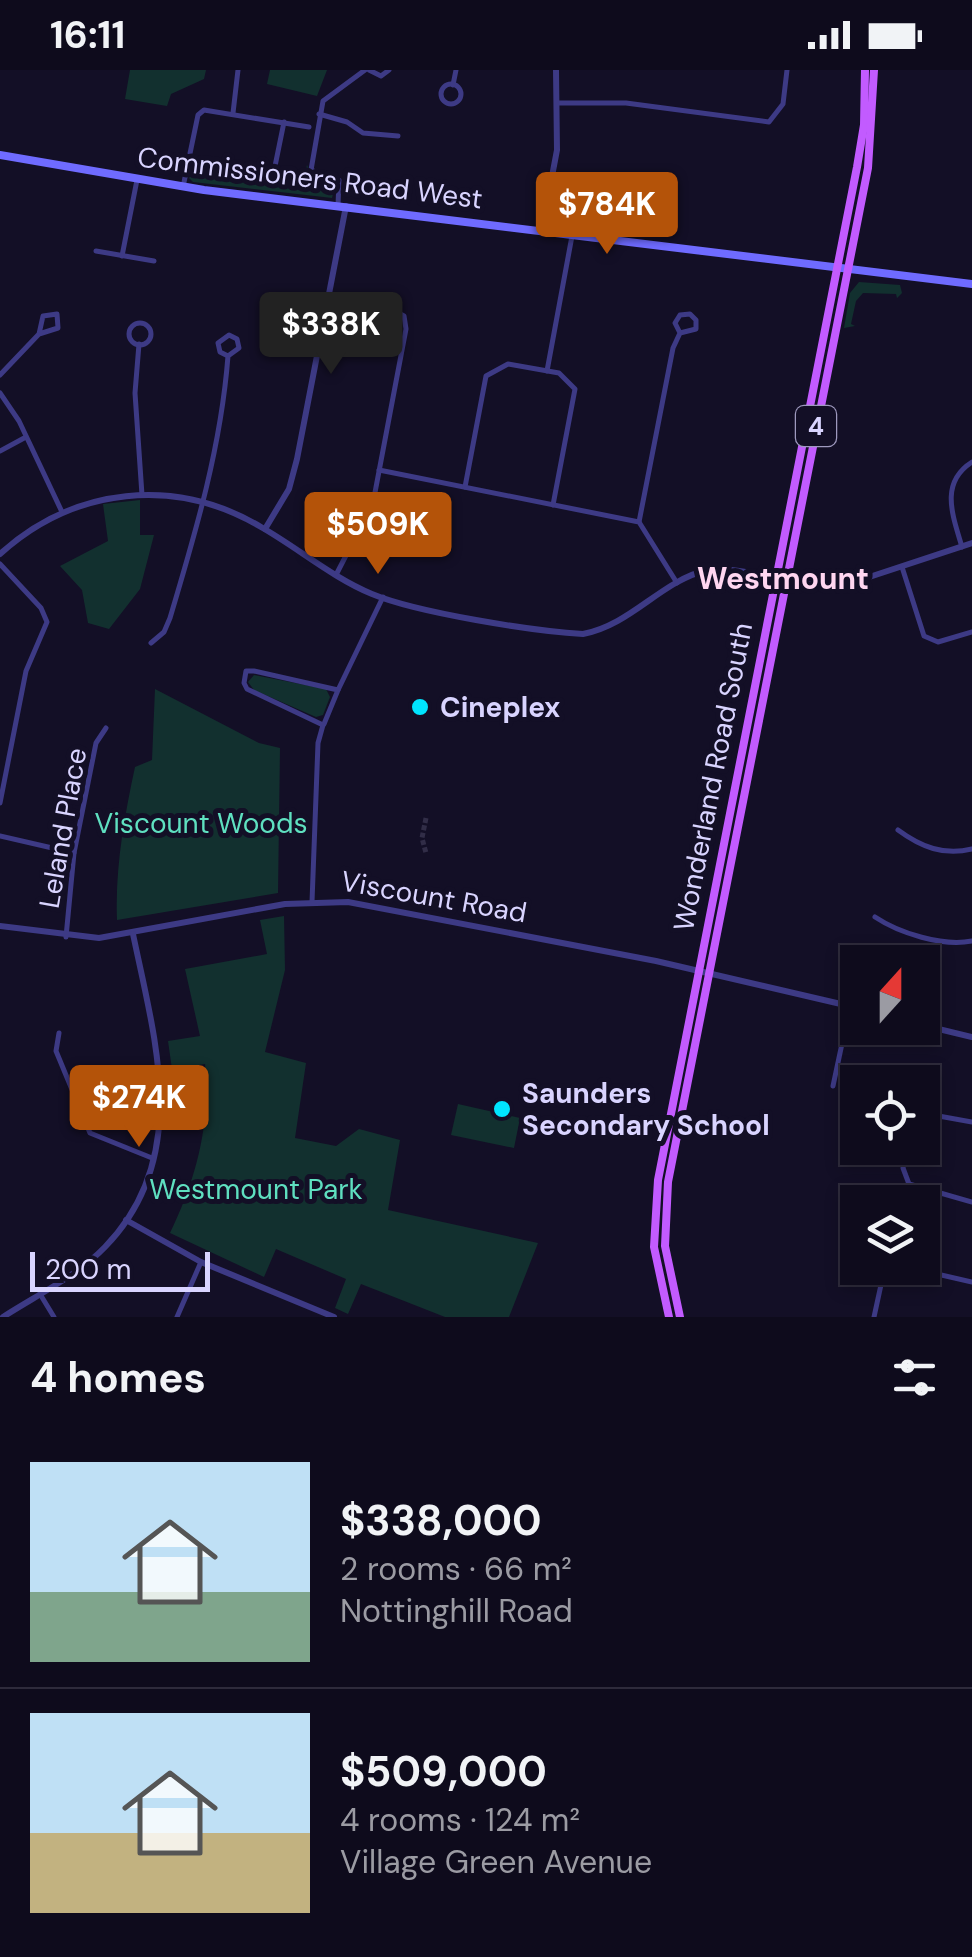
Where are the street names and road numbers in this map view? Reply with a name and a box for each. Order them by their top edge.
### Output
street label: Commissioners Road West [135,138,485,218]
road number: 4 [796,406,836,446]
street label: Wonderland Road South [665,620,761,934]
street label: Leland Place [31,745,95,911]
street label: Viscount Road [338,862,530,932]

